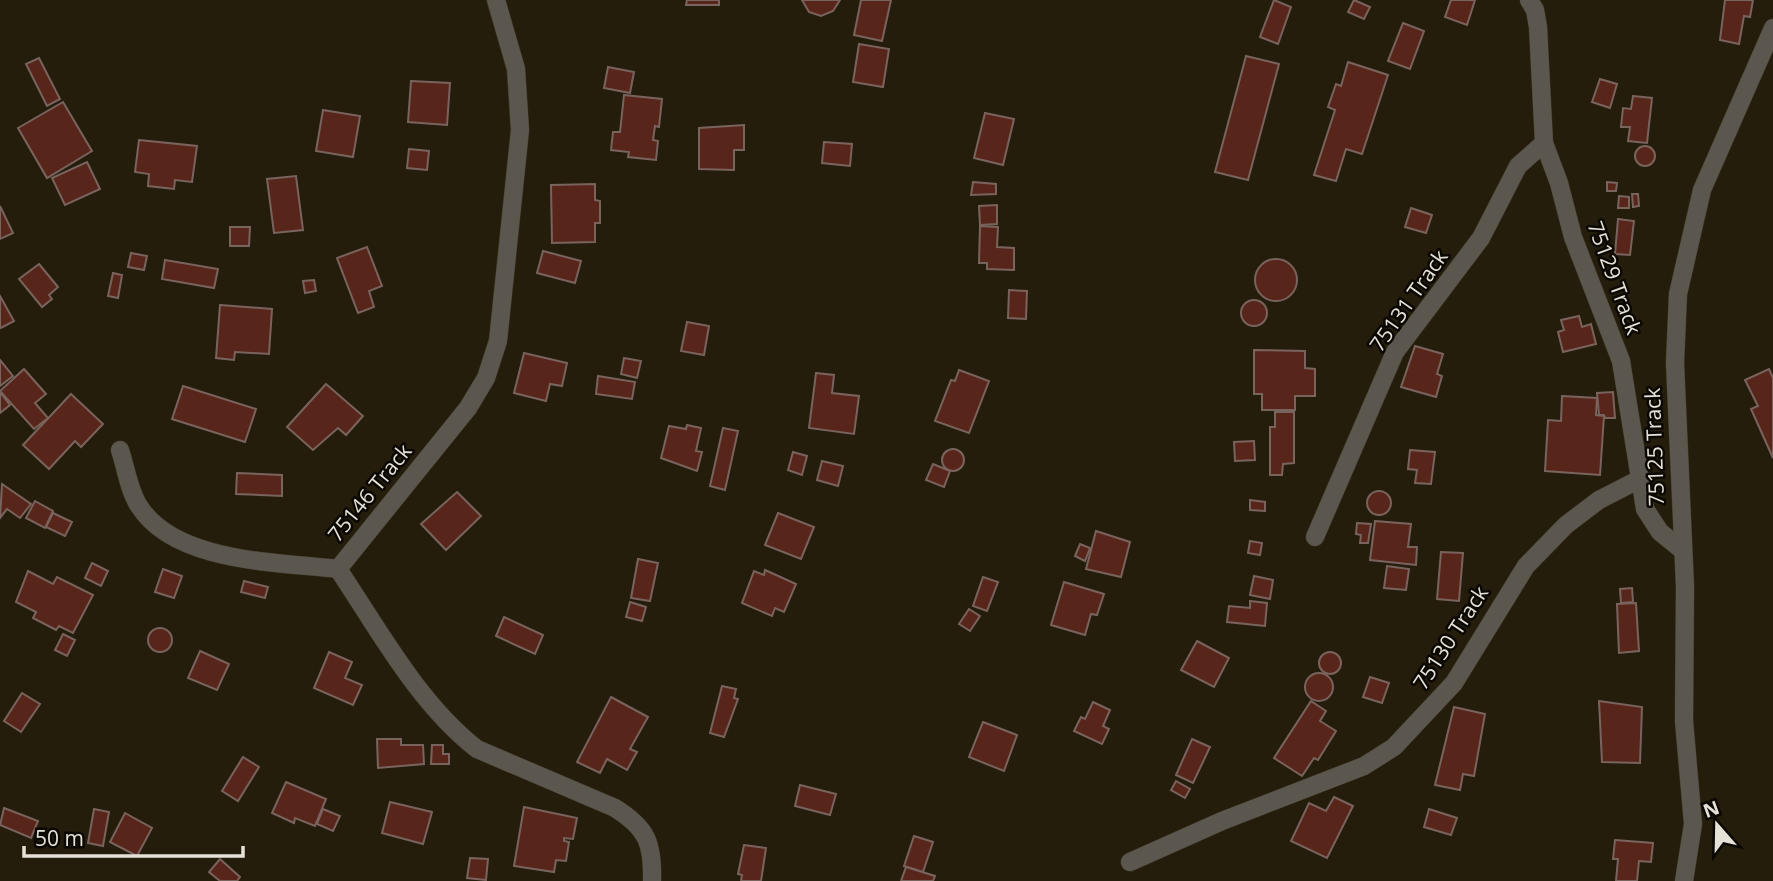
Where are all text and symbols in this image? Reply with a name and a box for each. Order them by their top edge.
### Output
street label: 75129 Track [1582,217,1648,338]
street label: 75131 Track [1363,244,1454,357]
street label: 75125 Track [1638,387,1670,507]
street label: 75146 Track [321,438,417,547]
street label: 75130 Track [1406,580,1494,695]
north arrow [1682,790,1752,860]
text: N [1699,794,1723,824]
scale bar [24,814,243,858]
text: 50 m [35,824,84,852]

